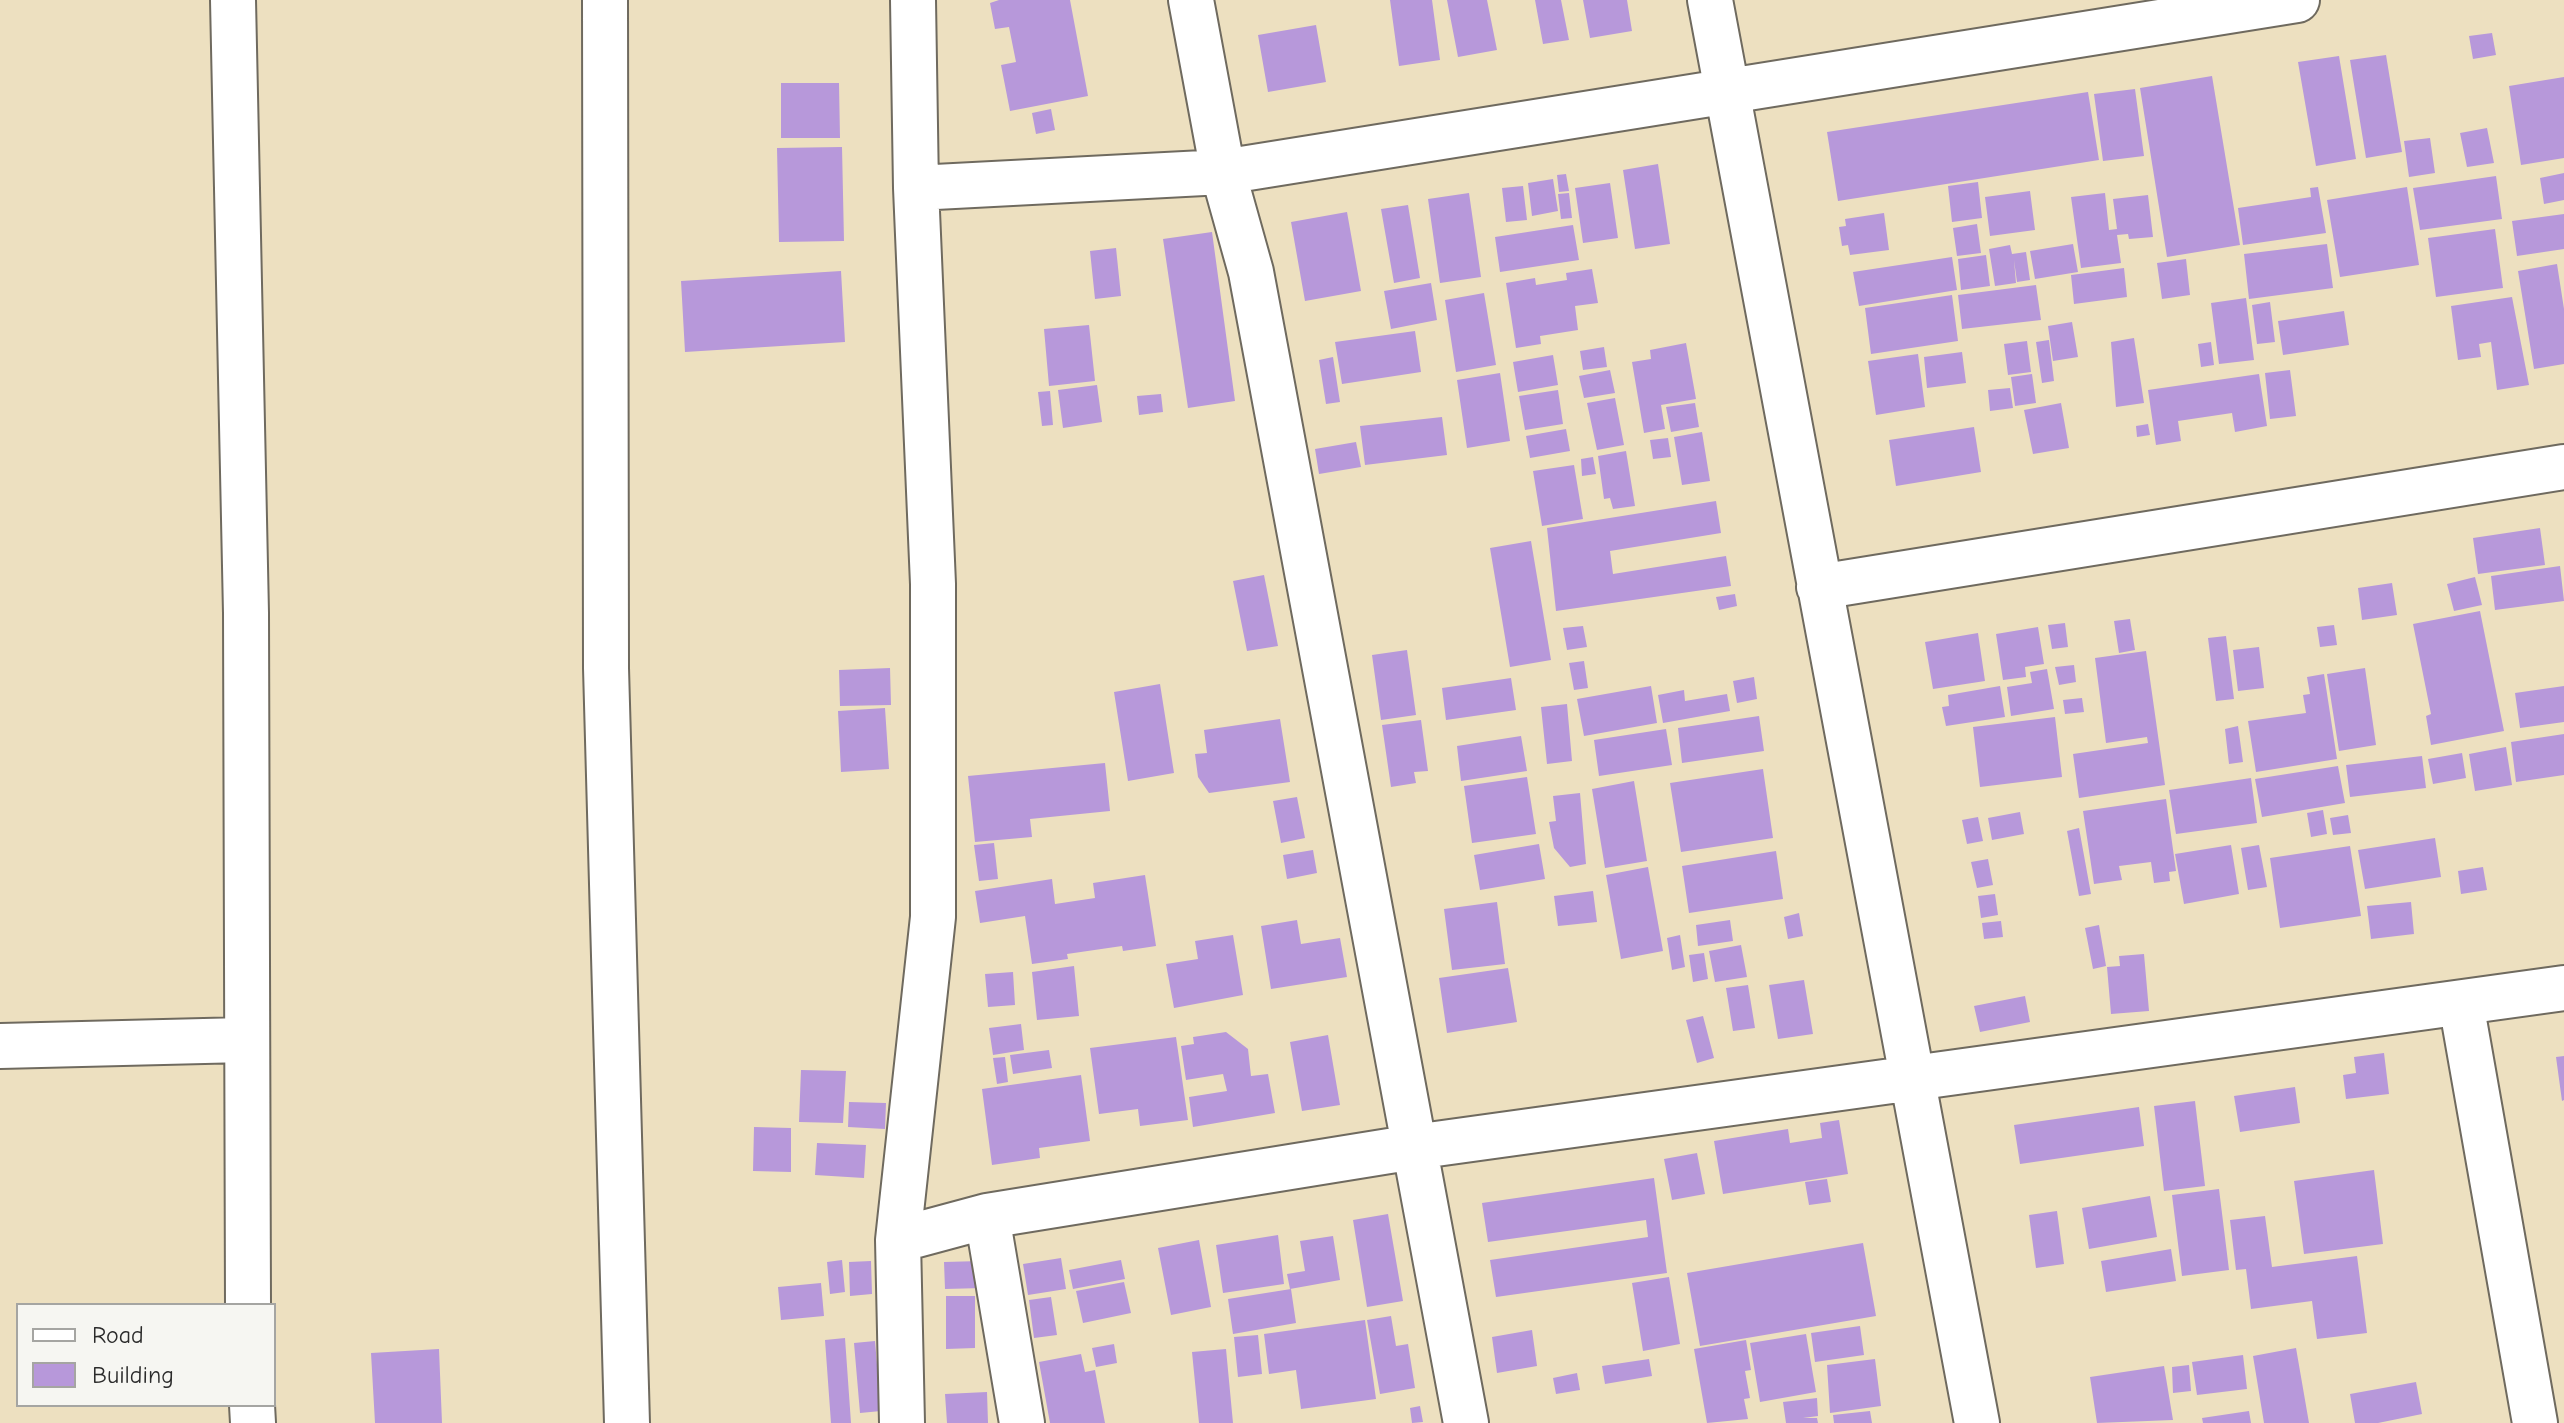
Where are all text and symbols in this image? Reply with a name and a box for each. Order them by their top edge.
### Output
legend [16,1303,276,1407]
text: Road [92,1321,144,1349]
text: Building [92,1361,174,1389]

